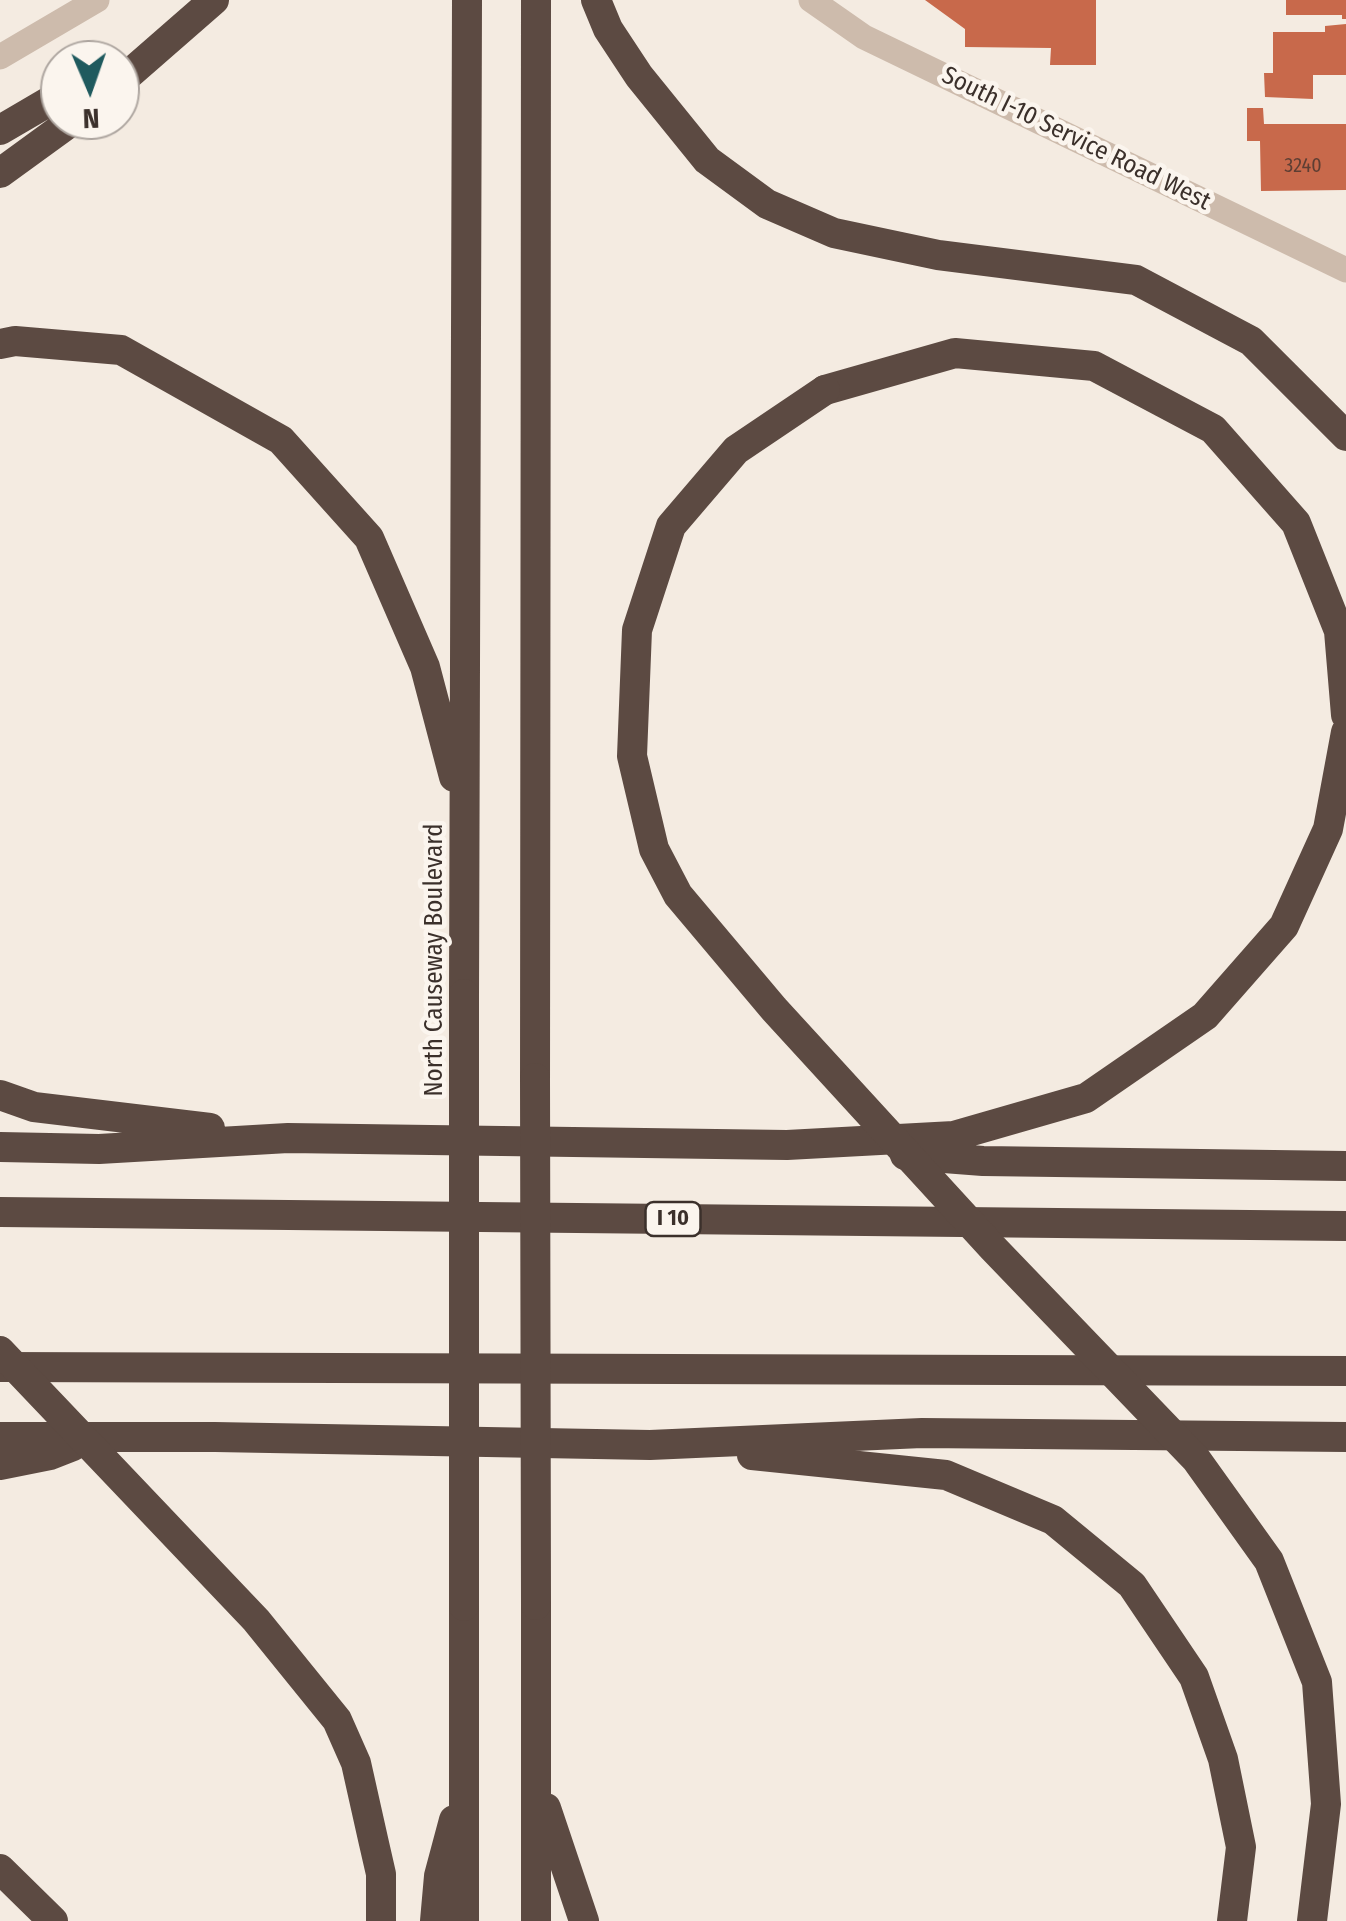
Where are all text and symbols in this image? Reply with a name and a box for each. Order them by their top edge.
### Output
north arrow [40,40,140,140]
street label: South I-10 Service Road West [937,61,1215,217]
text: N [82,102,100,135]
house number: 3240 [1284,154,1322,178]
street label: North Causeway Boulevard [420,823,450,1097]
road number: I 10 [646,1202,700,1236]

